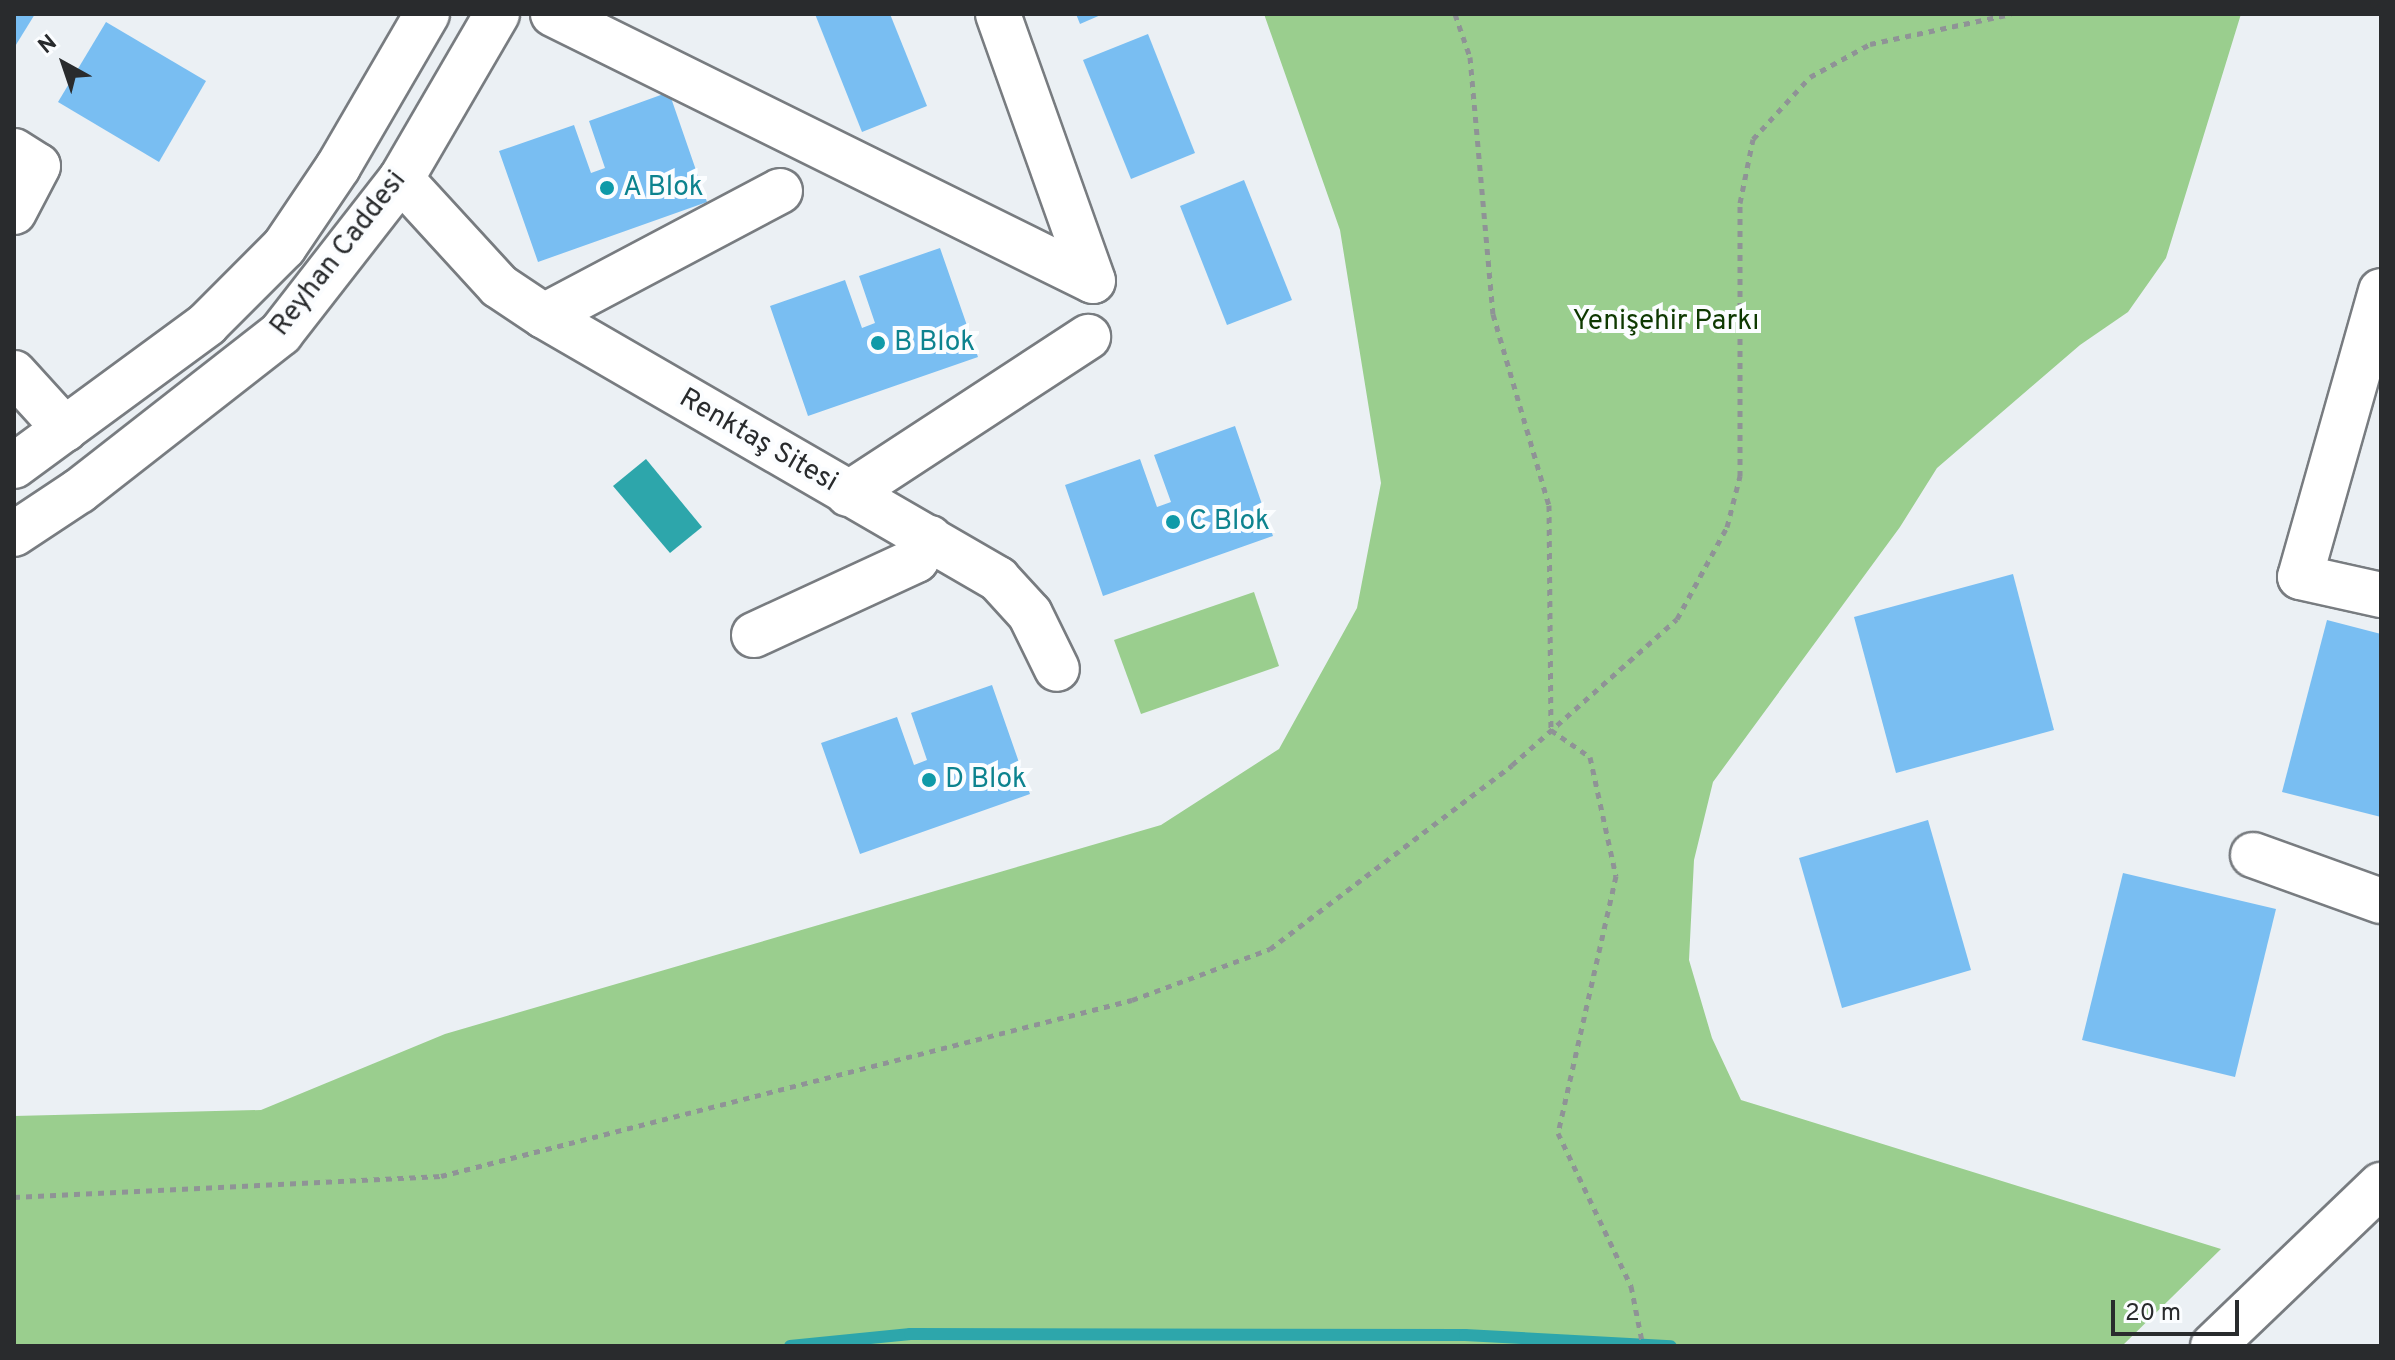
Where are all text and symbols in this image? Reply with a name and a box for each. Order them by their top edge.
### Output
north arrow [24,24,104,104]
text: N [34,30,63,61]
street label: Reyhan Caddesi [264,165,414,343]
place label: A Blok [623,171,705,205]
marker: A Blok [598,179,616,197]
park label: Yenişehir Parkı [1573,305,1759,339]
place label: B Blok [894,326,975,360]
marker: B Blok [869,334,887,352]
street label: Renktaş Sitesi [673,382,843,500]
place label: C Blok [1189,505,1270,539]
marker: C Blok [1164,513,1182,531]
place label: D Blok [945,763,1027,797]
marker: D Blok [920,771,938,789]
scale bar [2115,1284,2243,1334]
text: 20 m [2125,1299,2181,1329]

